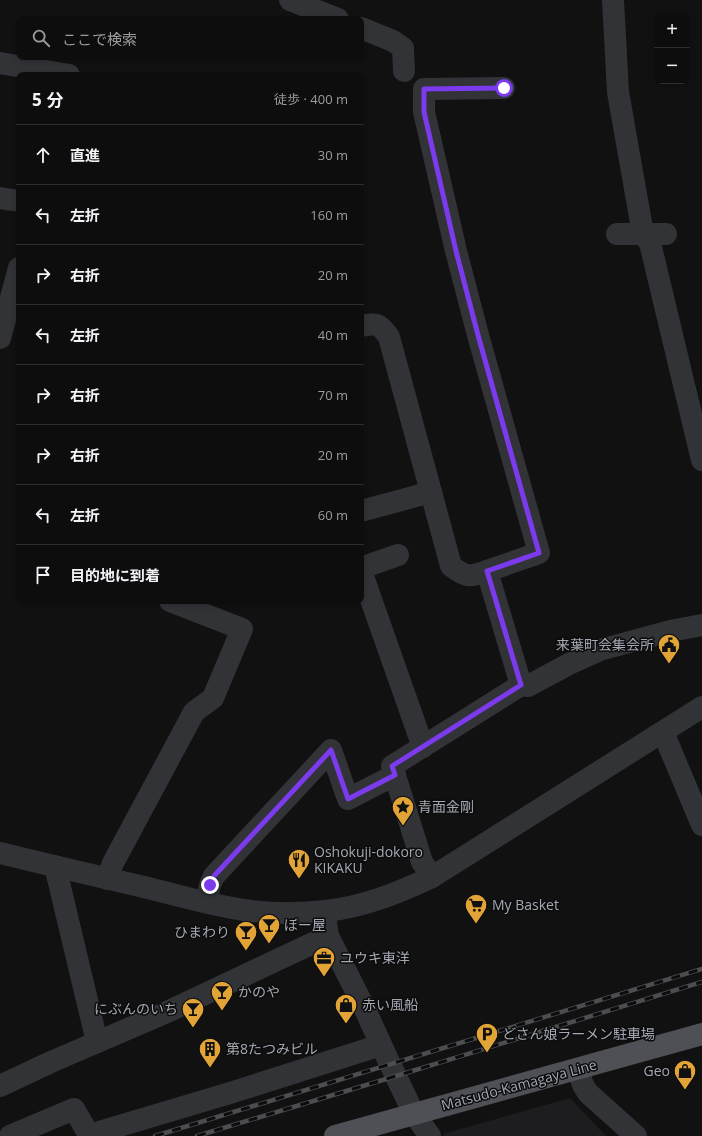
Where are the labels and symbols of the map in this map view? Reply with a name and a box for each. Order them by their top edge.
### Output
route start [495,79,513,97]
public building icon: 来葉町会集会所 [656,632,682,665]
place label: 来葉町会集会所 [556,635,654,654]
place icon: 青面金剛 [390,794,416,827]
place label: 青面金剛 [418,797,474,816]
place label: Oshokuji-dokoro KIKAKU [314,842,423,877]
restaurant icon: Oshokuji-dokoro KIKAKU [286,847,312,880]
route end [201,876,219,894]
supermarket icon: My Basket [463,892,489,925]
place label: My Basket [492,895,559,914]
bar icon: ぼー屋 [256,912,282,945]
place label: ぼー屋 [284,915,326,934]
bar icon: ひまわり [233,919,259,952]
place label: ひまわり [174,922,230,941]
office icon: ユウキ東洋 [311,945,337,978]
place label: ユウキ東洋 [340,948,410,967]
bar icon: かのや [209,979,235,1012]
place label: かのや [238,982,280,1001]
shop icon: 赤い風船 [333,992,359,1025]
place label: 赤い風船 [362,995,418,1014]
bar icon: にぶんのいち [180,996,206,1029]
place label: にぶんのいち [94,999,178,1018]
parking icon: どさん娘ラーメン駐車場 [474,1021,500,1054]
place label: どさん娘ラーメン駐車場 [502,1024,655,1043]
building icon: 第8たつみビル [197,1036,223,1069]
place label: 第8たつみビル [226,1039,318,1058]
street label: Matsudo-Kamagaya Line [439,1055,599,1114]
shop icon: Geo [672,1058,698,1091]
place label: Geo [644,1061,670,1080]

